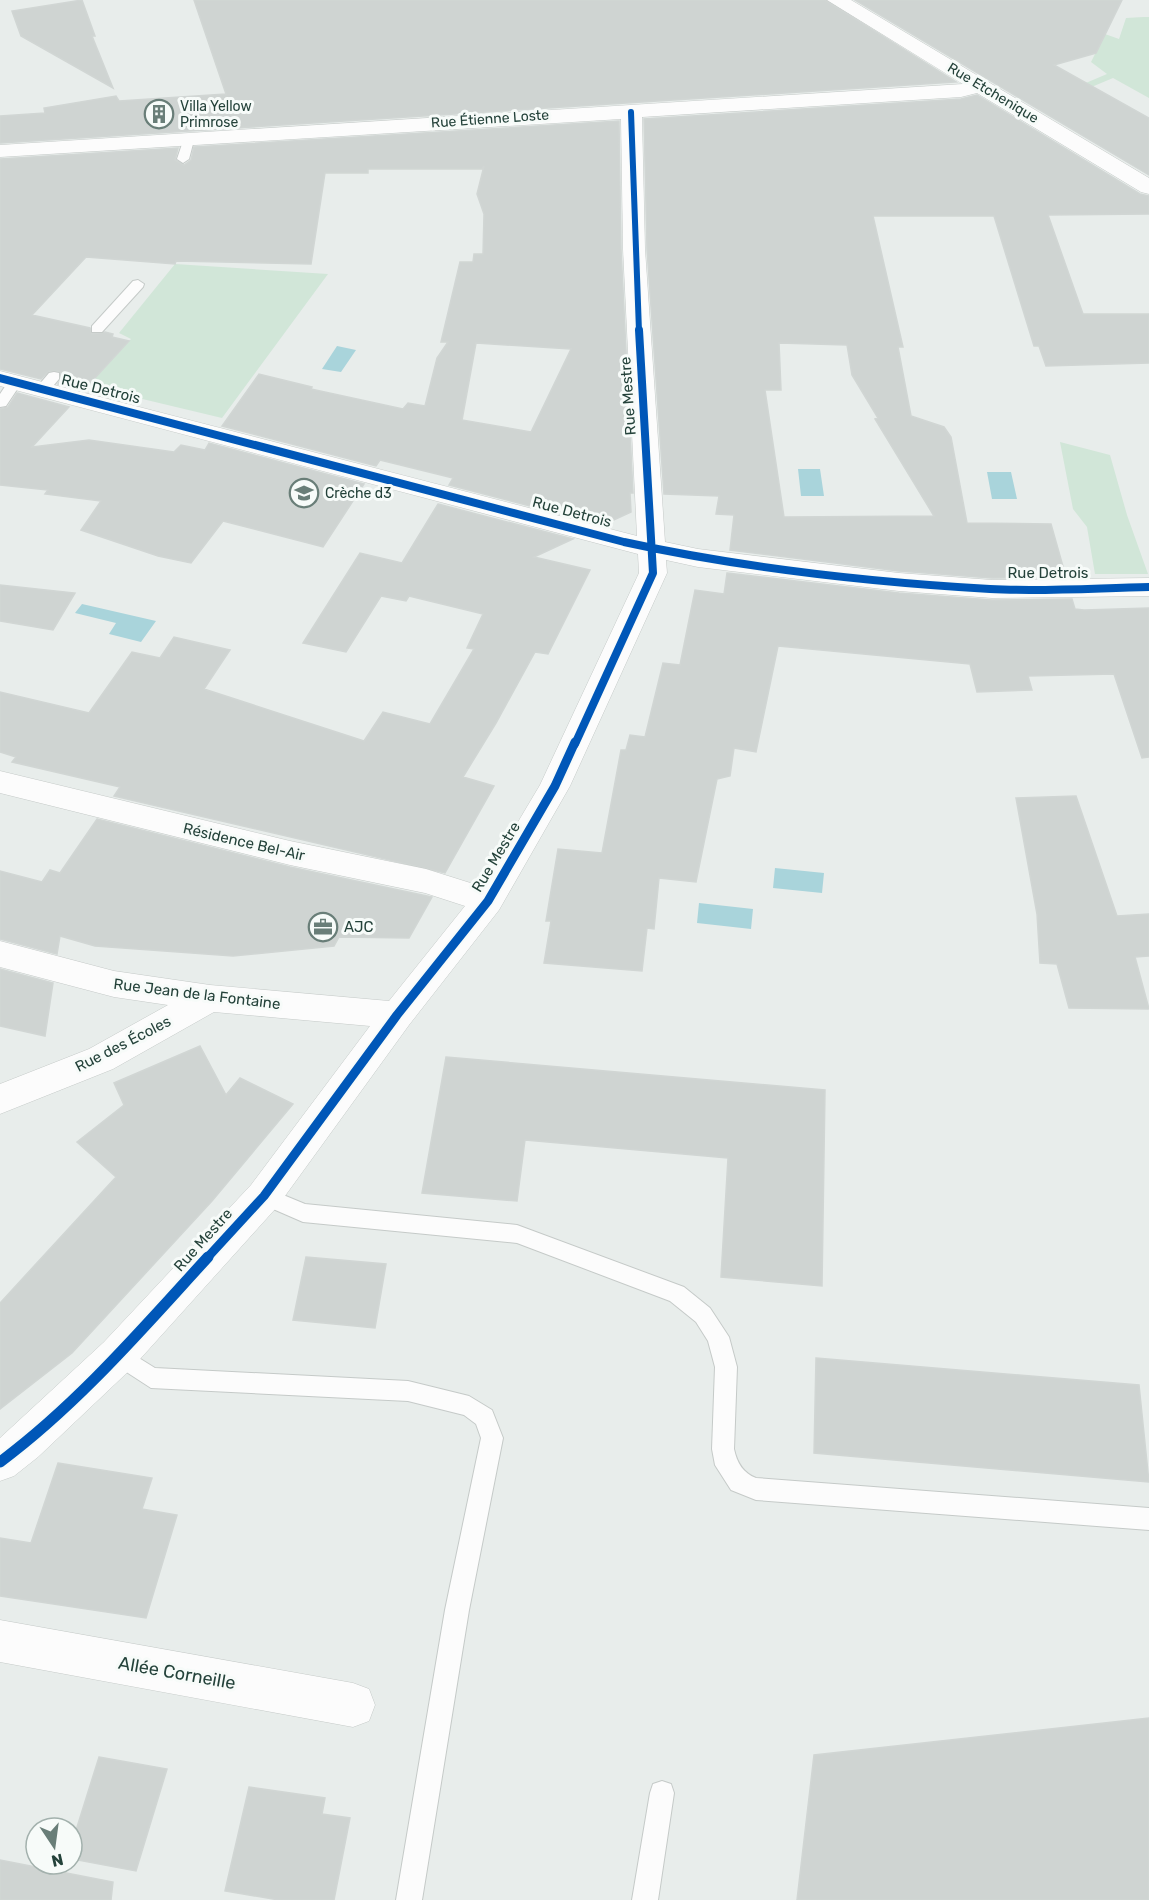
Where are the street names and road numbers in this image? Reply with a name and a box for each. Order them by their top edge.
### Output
street label: Rue Etchenique [944,59,1042,127]
street label: Rue Étienne Loste [430,105,550,132]
street label: Rue Mestre [616,356,640,436]
street label: Rue Detrois [60,370,143,408]
street label: Rue Detrois [531,493,614,531]
street label: Rue Detrois [1008,564,1089,582]
street label: Résidence Bel-Air [181,819,307,865]
street label: Rue Mestre [468,819,524,895]
street label: Rue Jean de la Fontaine [113,975,281,1013]
street label: Rue des Écoles [72,1012,174,1076]
street label: Rue Mestre [170,1205,236,1275]
street label: Allée Corneille [117,1652,237,1694]

